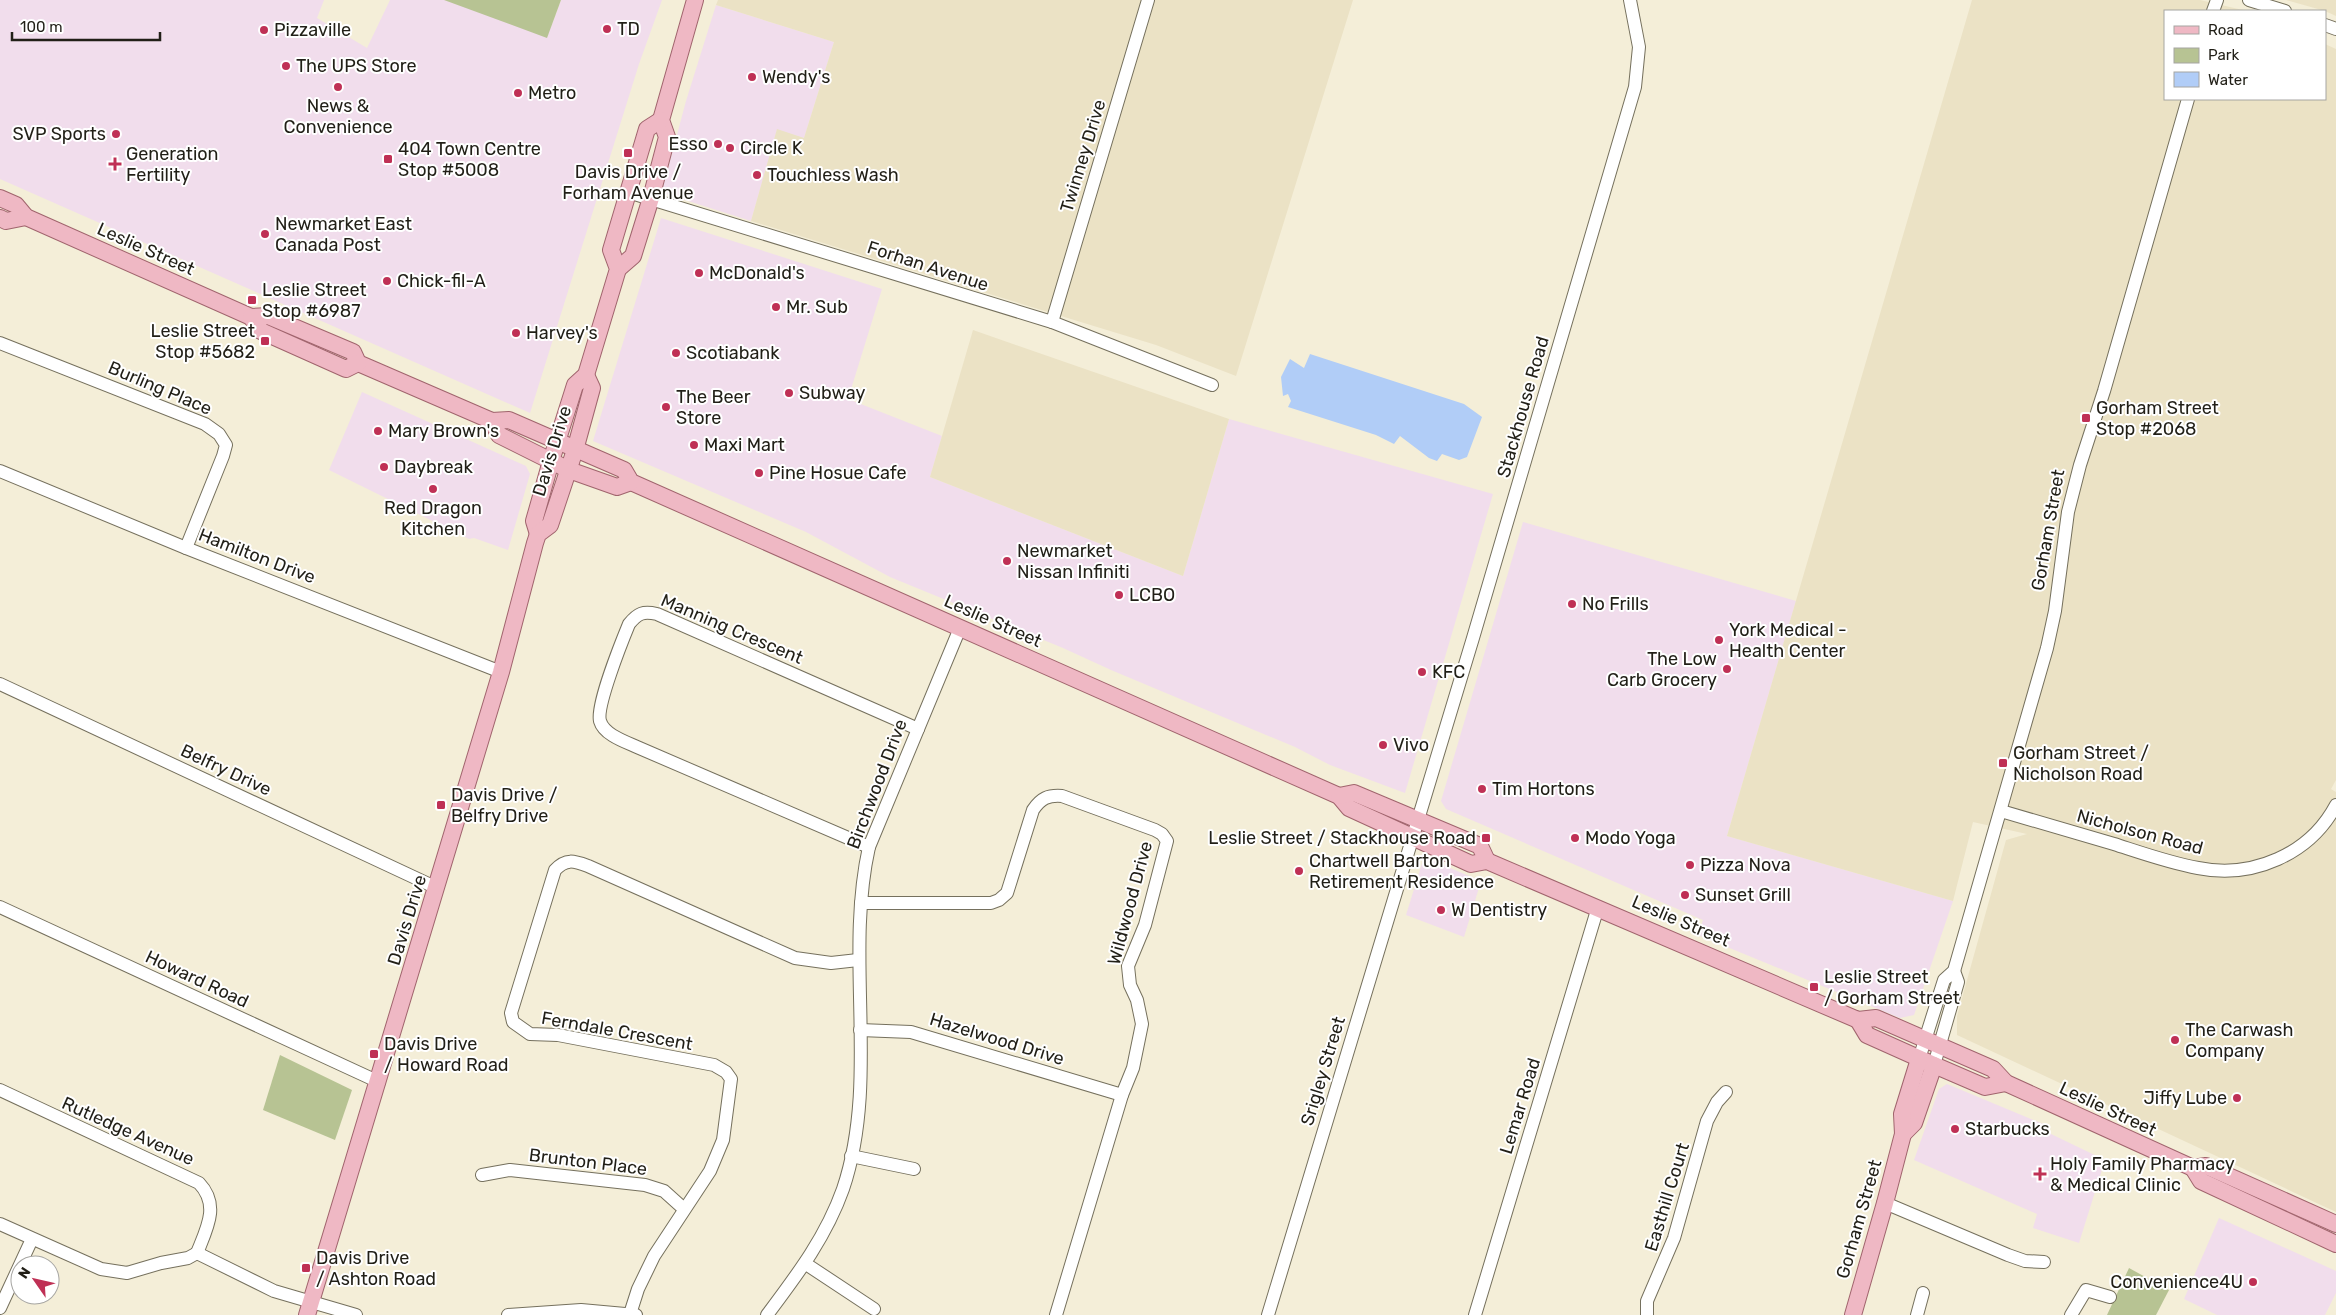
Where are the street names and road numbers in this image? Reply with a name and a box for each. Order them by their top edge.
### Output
street label: Twinney Drive [1055,97,1111,215]
street label: Leslie Street [94,218,198,280]
street label: Forhan Avenue [865,236,991,296]
street label: Stackhouse Road [1492,334,1554,480]
street label: Burling Place [105,356,215,420]
street label: Davis Drive [528,403,576,499]
street label: Gorham Street [2027,468,2069,592]
street label: Hamilton Drive [195,524,319,588]
street label: Manning Crescent [658,589,806,669]
street label: Leslie Street [941,590,1045,652]
street label: Birchwood Drive [842,716,912,852]
street label: Belfry Drive [177,739,275,801]
street label: Nicholson Road [2074,805,2206,859]
street label: Wildwood Drive [1103,839,1157,967]
street label: Davis Drive [383,872,431,968]
street label: Leslie Street [1629,890,1733,952]
street label: Howard Road [142,945,252,1013]
street label: Ferndale Crescent [540,1007,694,1055]
street label: Hazelwood Drive [927,1008,1067,1070]
street label: Srigley Street [1296,1014,1350,1128]
street label: Lemar Road [1495,1055,1545,1157]
street label: Leslie Street [2056,1077,2160,1141]
street label: Rutledge Avenue [58,1092,198,1170]
street label: Easthill Court [1640,1140,1694,1254]
street label: Brunton Place [528,1144,648,1180]
street label: Gorham Street [1832,1157,1886,1281]

